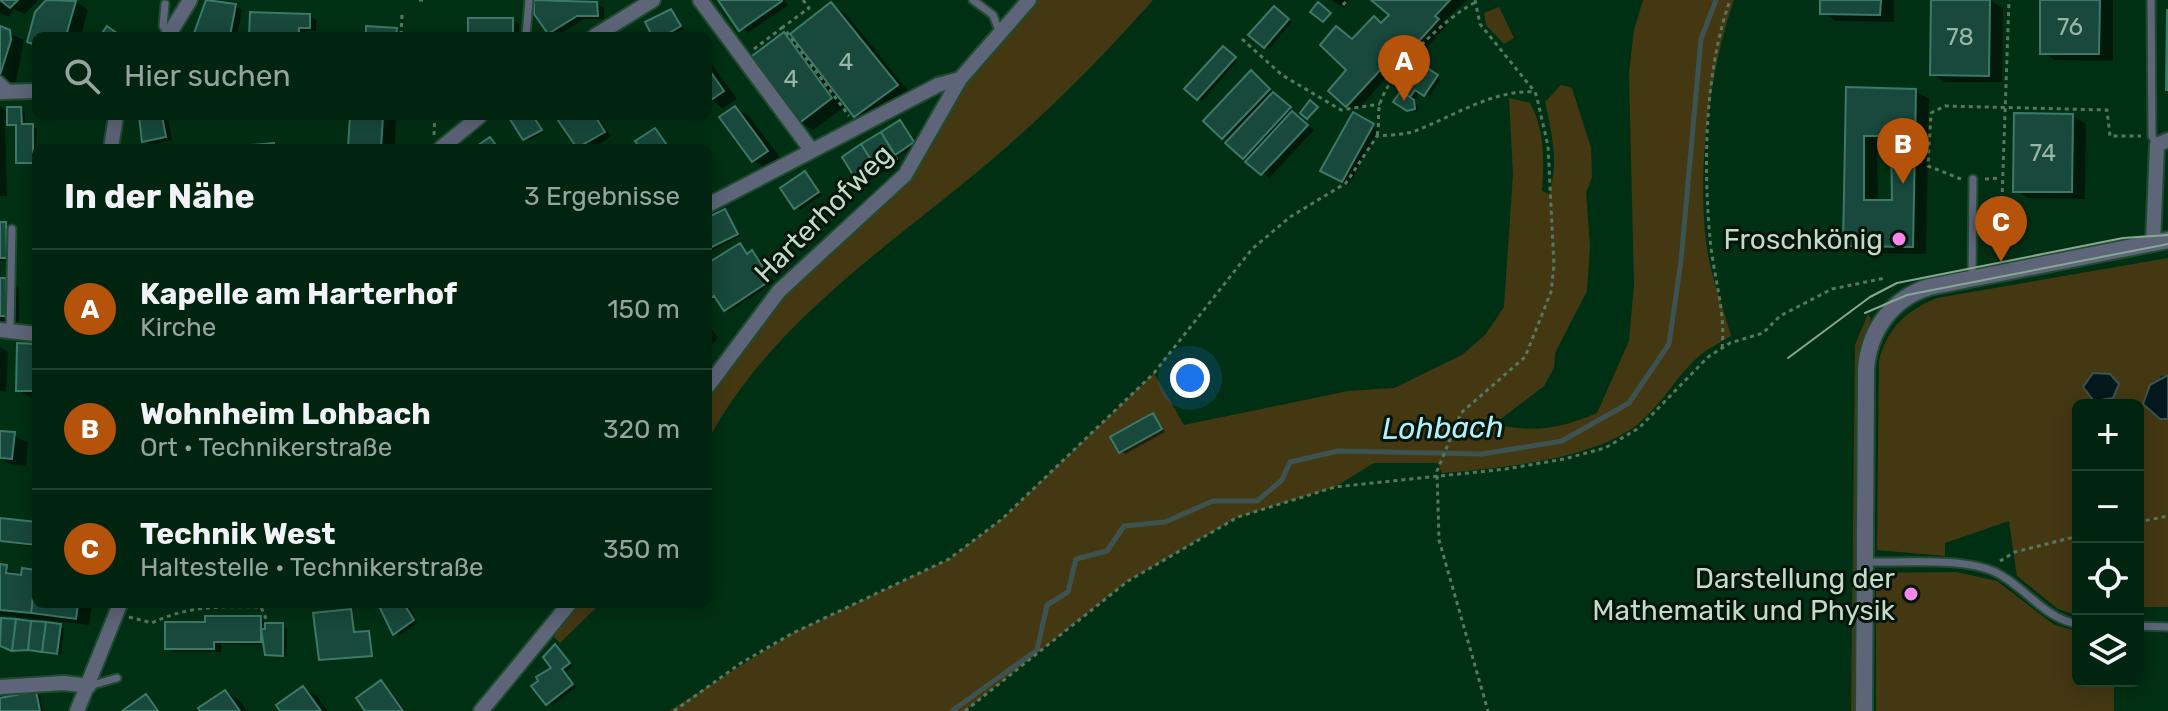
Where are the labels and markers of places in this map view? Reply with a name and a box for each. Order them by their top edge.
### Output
pin: A [1378,35,1430,101]
pin: B [1877,118,1929,184]
pin: C [1975,196,2027,262]
place label: Froschkönig [1724,223,1883,256]
marker: Froschkönig [1890,230,1908,248]
place label: Darstellung der Mathematik und Physik [1592,562,1896,627]
marker: Darstellung der Mathematik und Physik [1902,585,1920,603]

